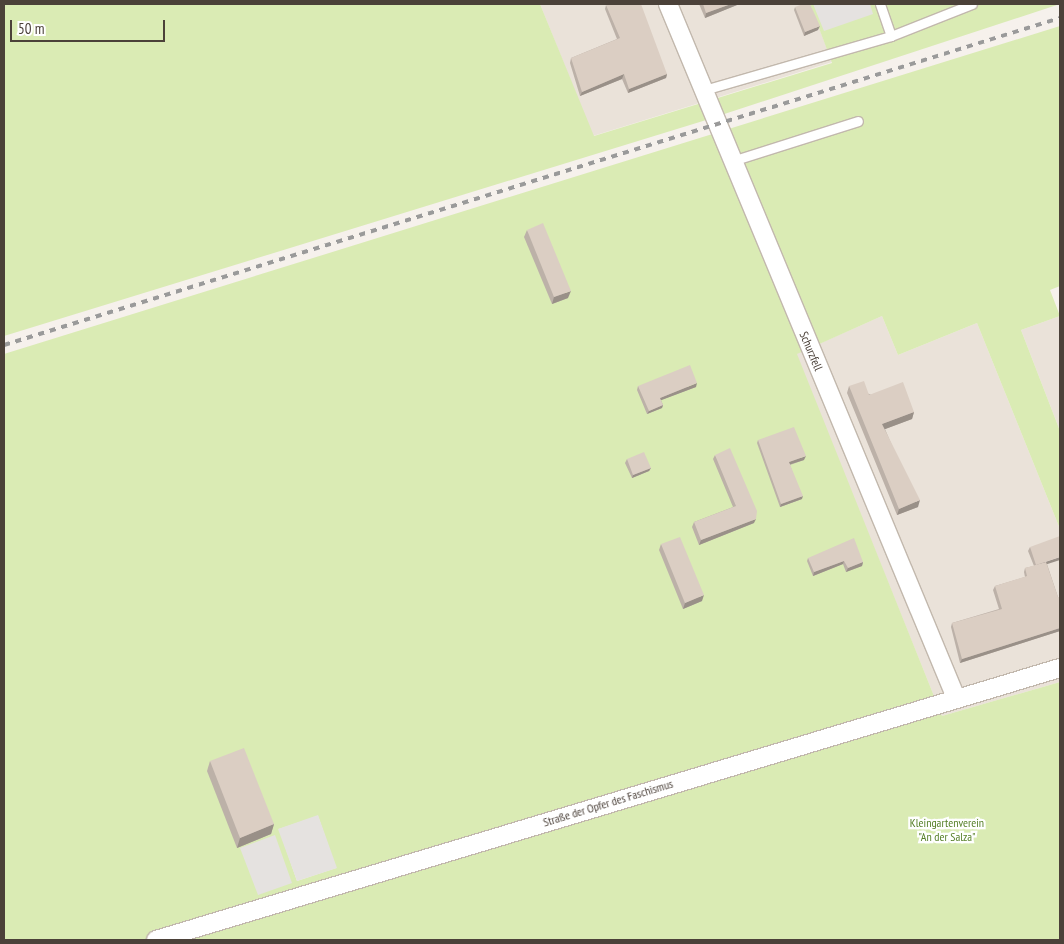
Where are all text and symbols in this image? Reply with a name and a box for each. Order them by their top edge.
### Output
scale bar [12,10,168,42]
text: 50 m [18,19,44,38]
street label: Schurzfell [796,329,826,373]
street label: Straße der Opfer des Faschismus [541,776,675,830]
park label: Kleingartenverein "An der Salza" [910,816,984,844]

